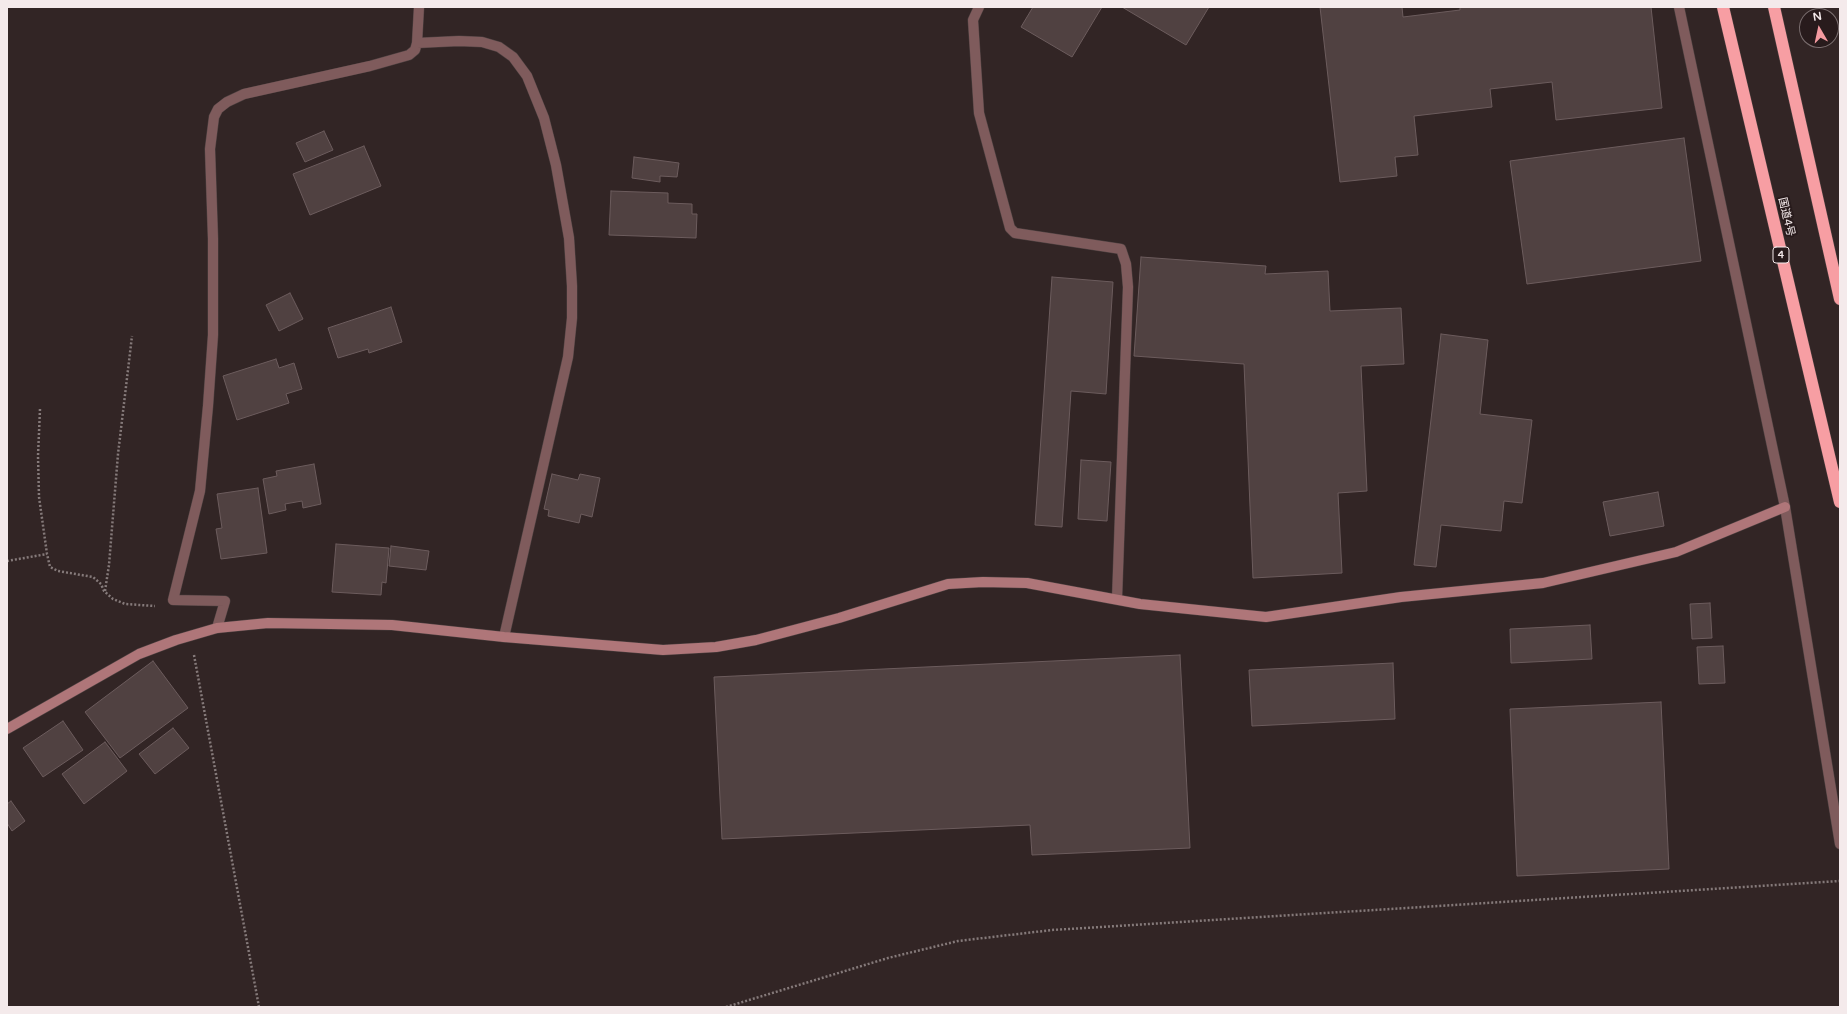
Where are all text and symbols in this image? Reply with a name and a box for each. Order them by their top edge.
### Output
north arrow [1799,8,1839,48]
text: N [1812,10,1823,24]
street label: 国道4号 [1775,196,1797,238]
road number: 4 [1773,247,1789,263]

